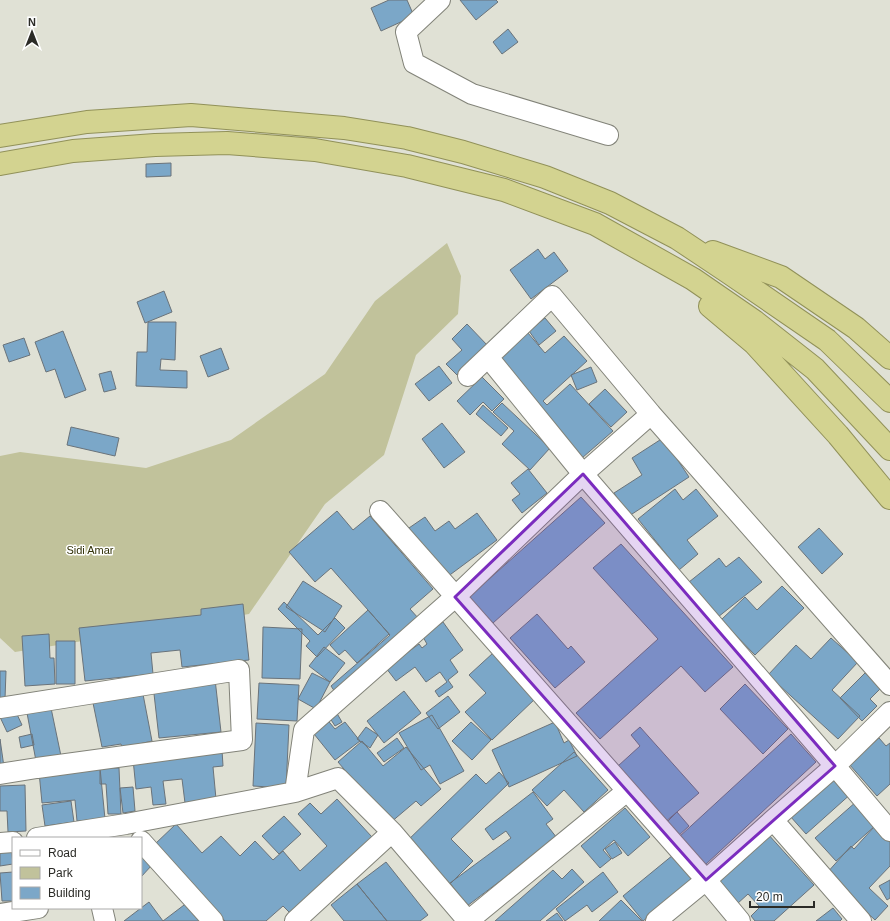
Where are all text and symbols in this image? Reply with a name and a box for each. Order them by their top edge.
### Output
north arrow [12,12,52,52]
text: N [28,16,36,28]
park label: Sidi Amar [66,544,114,556]
legend [12,837,142,909]
text: Road [48,846,77,860]
text: Park [48,866,74,880]
scale bar [750,883,814,909]
text: Building [48,886,91,900]
text: 20 m [756,890,783,904]

